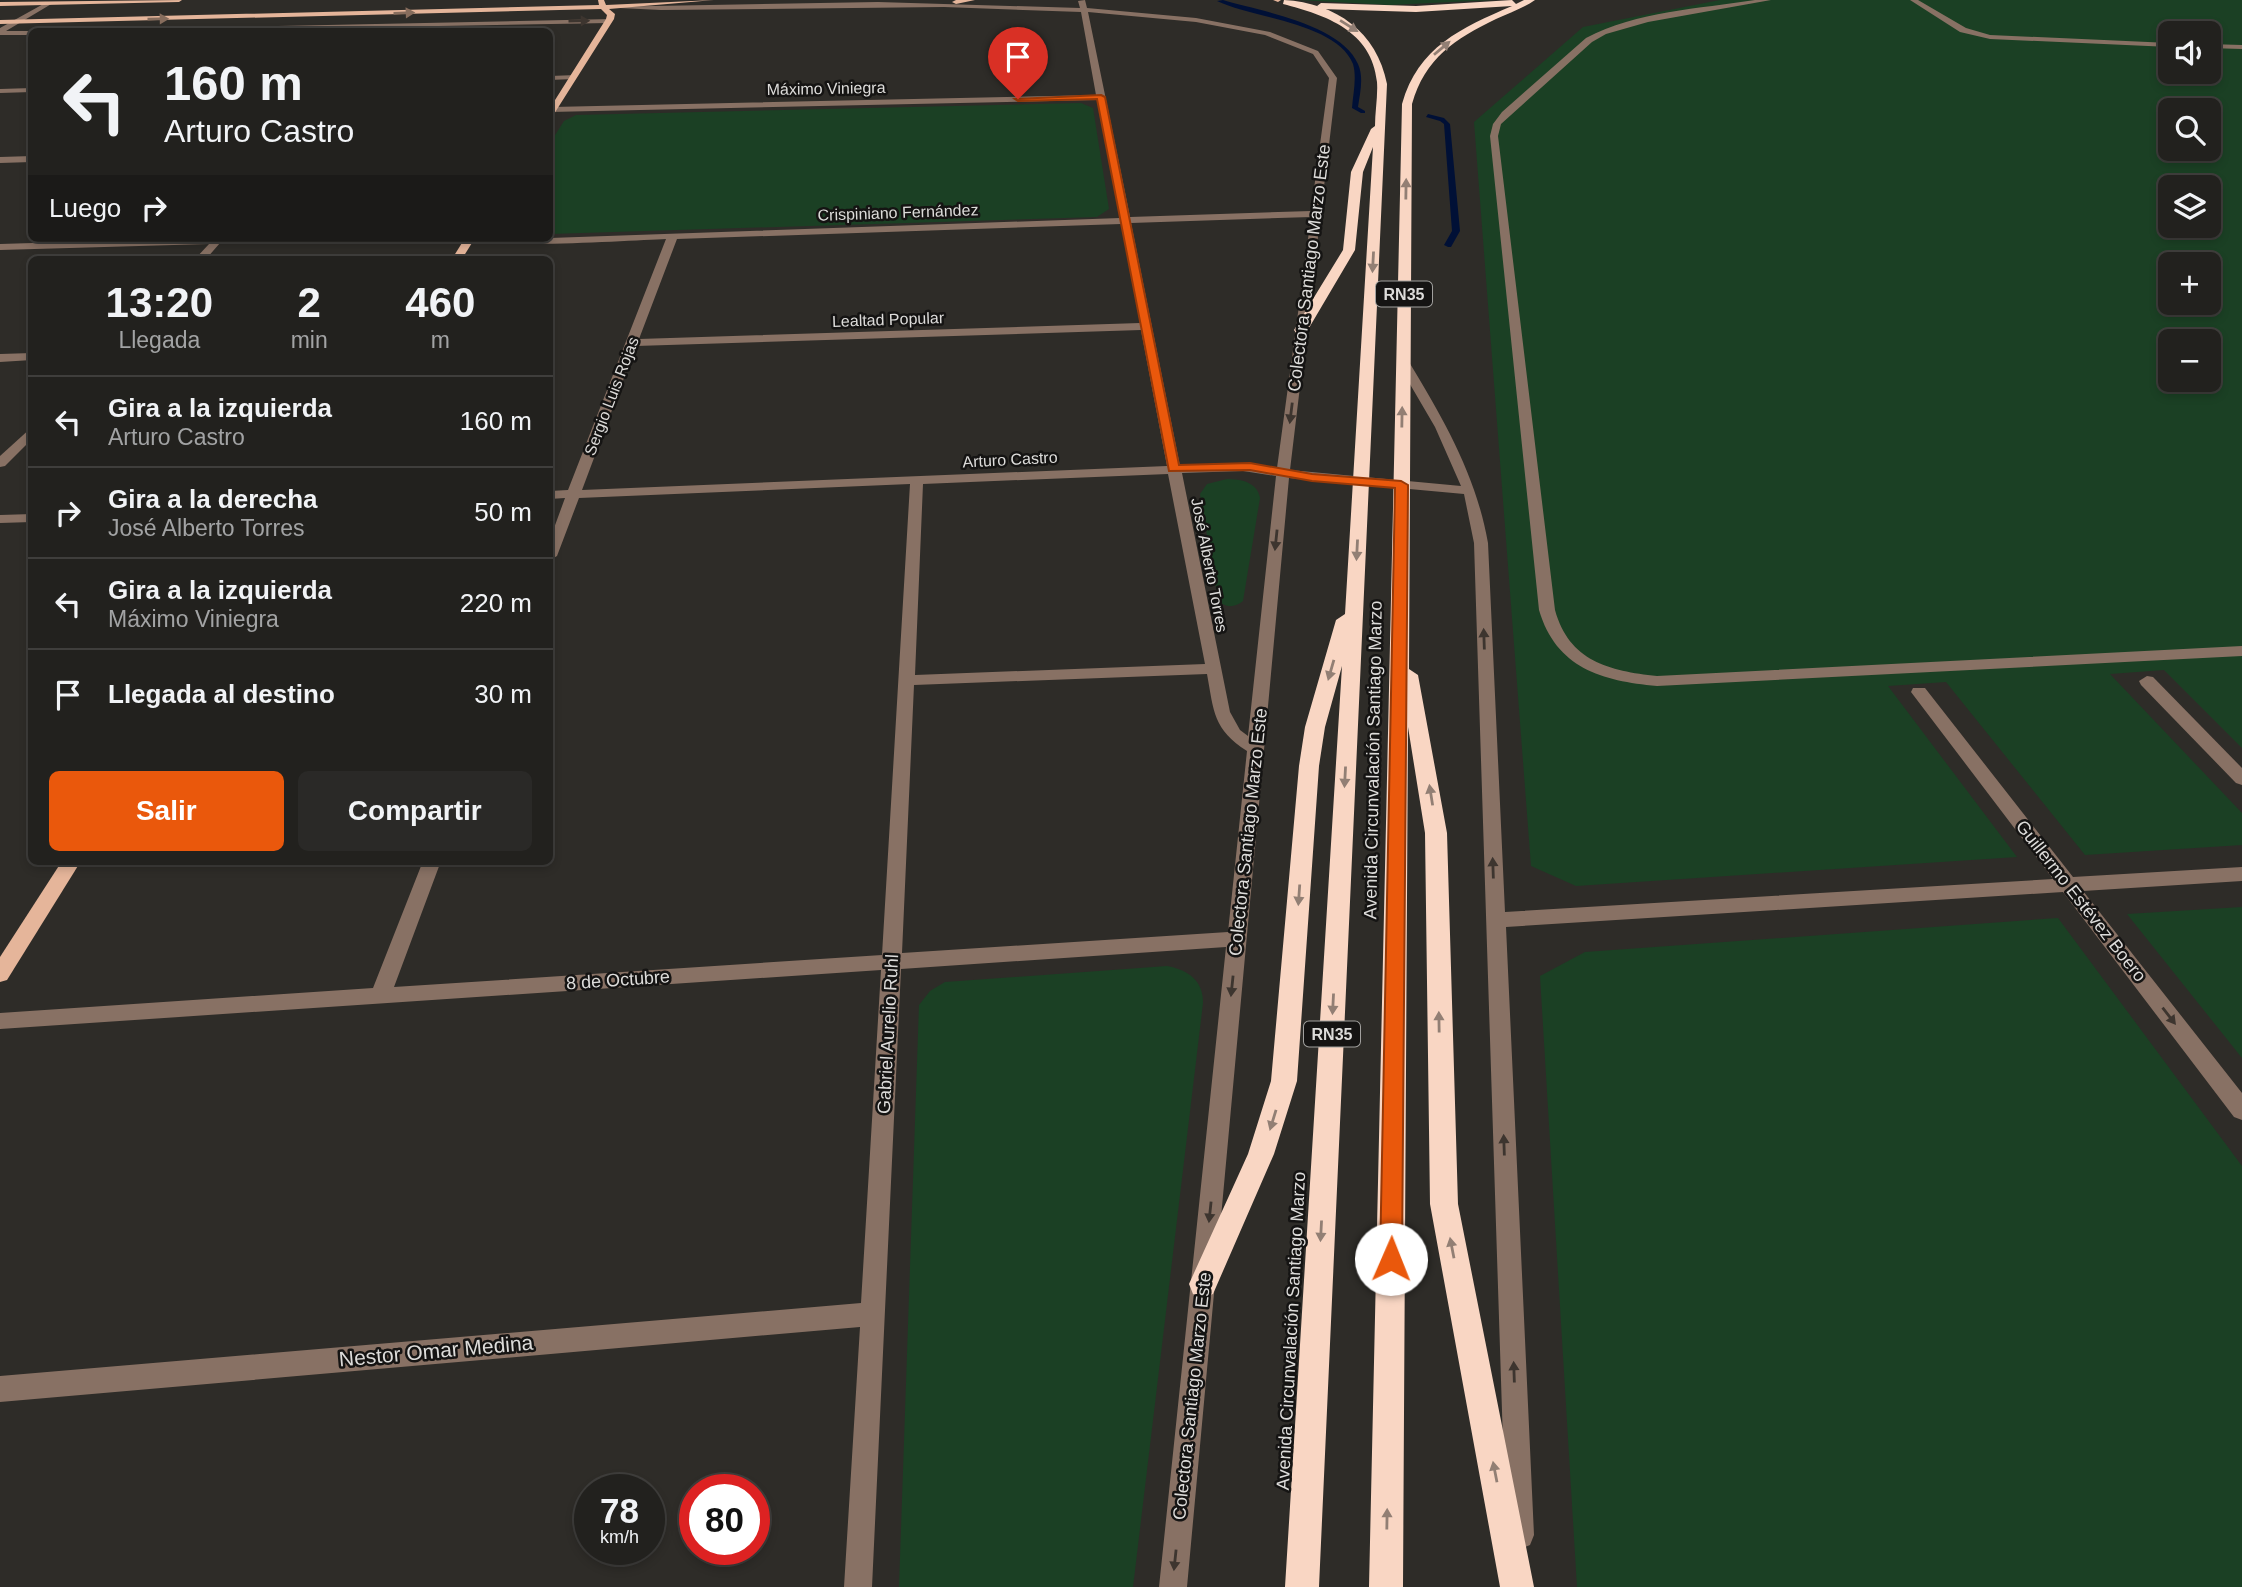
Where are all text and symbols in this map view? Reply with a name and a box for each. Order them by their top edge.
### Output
one-way arrow [394,7,416,18]
one-way arrow [147,13,169,24]
one-way arrow [568,15,590,27]
one-way arrow [1339,20,1359,33]
map controls [2158,21,2221,392]
button: sound [2158,21,2221,84]
pin [988,27,1048,99]
icon: arrive [999,38,1037,76]
one-way arrow [1434,41,1451,56]
icon: left [49,56,140,147]
text: 160 m [164,56,303,110]
street label: Máximo Viniegra [766,79,886,98]
button: search [2158,98,2221,161]
text: Arturo Castro [164,113,354,149]
street label: Colectora Santiago Marzo Este [1284,143,1334,393]
button: layers [2158,175,2221,238]
one-way arrow [1400,178,1411,200]
icon: right [135,189,173,227]
text: Luego [49,193,121,223]
street label: Crispiniano Fernández [817,201,979,224]
one-way arrow [1367,252,1378,274]
button: + [2158,252,2221,315]
text: 13:20 [106,279,213,326]
text: 2 [297,279,321,326]
text: 460 [405,279,475,326]
road number: RN35 [1376,282,1432,306]
street label: Lealtad Popular [832,309,945,330]
text: Llegada [118,327,200,353]
text: min [291,327,328,353]
text: m [431,327,450,353]
button: − [2158,329,2221,392]
street label: Sergio Luis Rojas [581,335,642,458]
text: Gira a la izquierda [108,393,332,423]
one-way arrow [1285,402,1296,424]
icon: left [49,403,87,441]
one-way arrow [1397,405,1408,427]
text: 160 m [460,406,532,436]
text: Arturo Castro [108,424,245,450]
street label: Arturo Castro [962,449,1058,470]
text: Gira a la derecha [108,484,318,514]
icon: right [49,494,87,532]
street label: José Alberto Torres [1188,496,1231,634]
text: 50 m [474,497,532,527]
text: José Alberto Torres [108,515,304,541]
one-way arrow [1271,529,1282,551]
one-way arrow [1352,539,1363,561]
text: Gira a la izquierda [108,575,332,605]
icon: left [49,585,87,623]
text: 220 m [460,588,532,618]
street label: Avenida Circunvalación Santiago Marzo [1360,600,1386,920]
text: Máximo Viniegra [108,606,279,632]
one-way arrow [1479,628,1490,650]
one-way arrow [1325,660,1336,682]
icon: arrive [49,676,87,714]
text: Llegada al destino [108,679,335,709]
text: 30 m [474,679,532,709]
street label: Colectora Santiago Marzo Este [1225,707,1271,957]
one-way arrow [1340,766,1351,788]
button: Salir [49,771,284,851]
button: Compartir [298,771,532,851]
one-way arrow [1425,784,1436,806]
street label: Guillermo Estévez Boero [2012,816,2150,986]
one-way arrow [1488,857,1499,879]
one-way arrow [1293,884,1304,906]
street label: Gabriel Aurelio Ruhl [874,954,902,1114]
street label: 8 de Octubre [565,966,671,994]
one-way arrow [1227,975,1238,997]
one-way arrow [1328,993,1339,1015]
one-way arrow [2162,1007,2176,1025]
one-way arrow [1433,1011,1445,1033]
road number: RN35 [1304,1022,1360,1046]
one-way arrow [1267,1110,1278,1131]
one-way arrow [1499,1133,1510,1155]
street label: Avenida Circunvalación Santiago Marzo [1273,1171,1309,1491]
one-way arrow [1204,1201,1215,1223]
one-way arrow [1316,1221,1327,1243]
position arrow [1354,1222,1428,1296]
one-way arrow [1446,1237,1457,1259]
street label: Colectora Santiago Marzo Este [1169,1271,1215,1521]
street label: Nestor Omar Medina [338,1331,534,1370]
one-way arrow [1508,1361,1519,1383]
one-way arrow [1489,1461,1500,1483]
speed limit sign: 80 [679,1474,770,1565]
text: 78 [600,1491,639,1530]
one-way arrow [1382,1508,1393,1530]
text: km/h [600,1527,639,1547]
one-way arrow [1170,1550,1181,1572]

